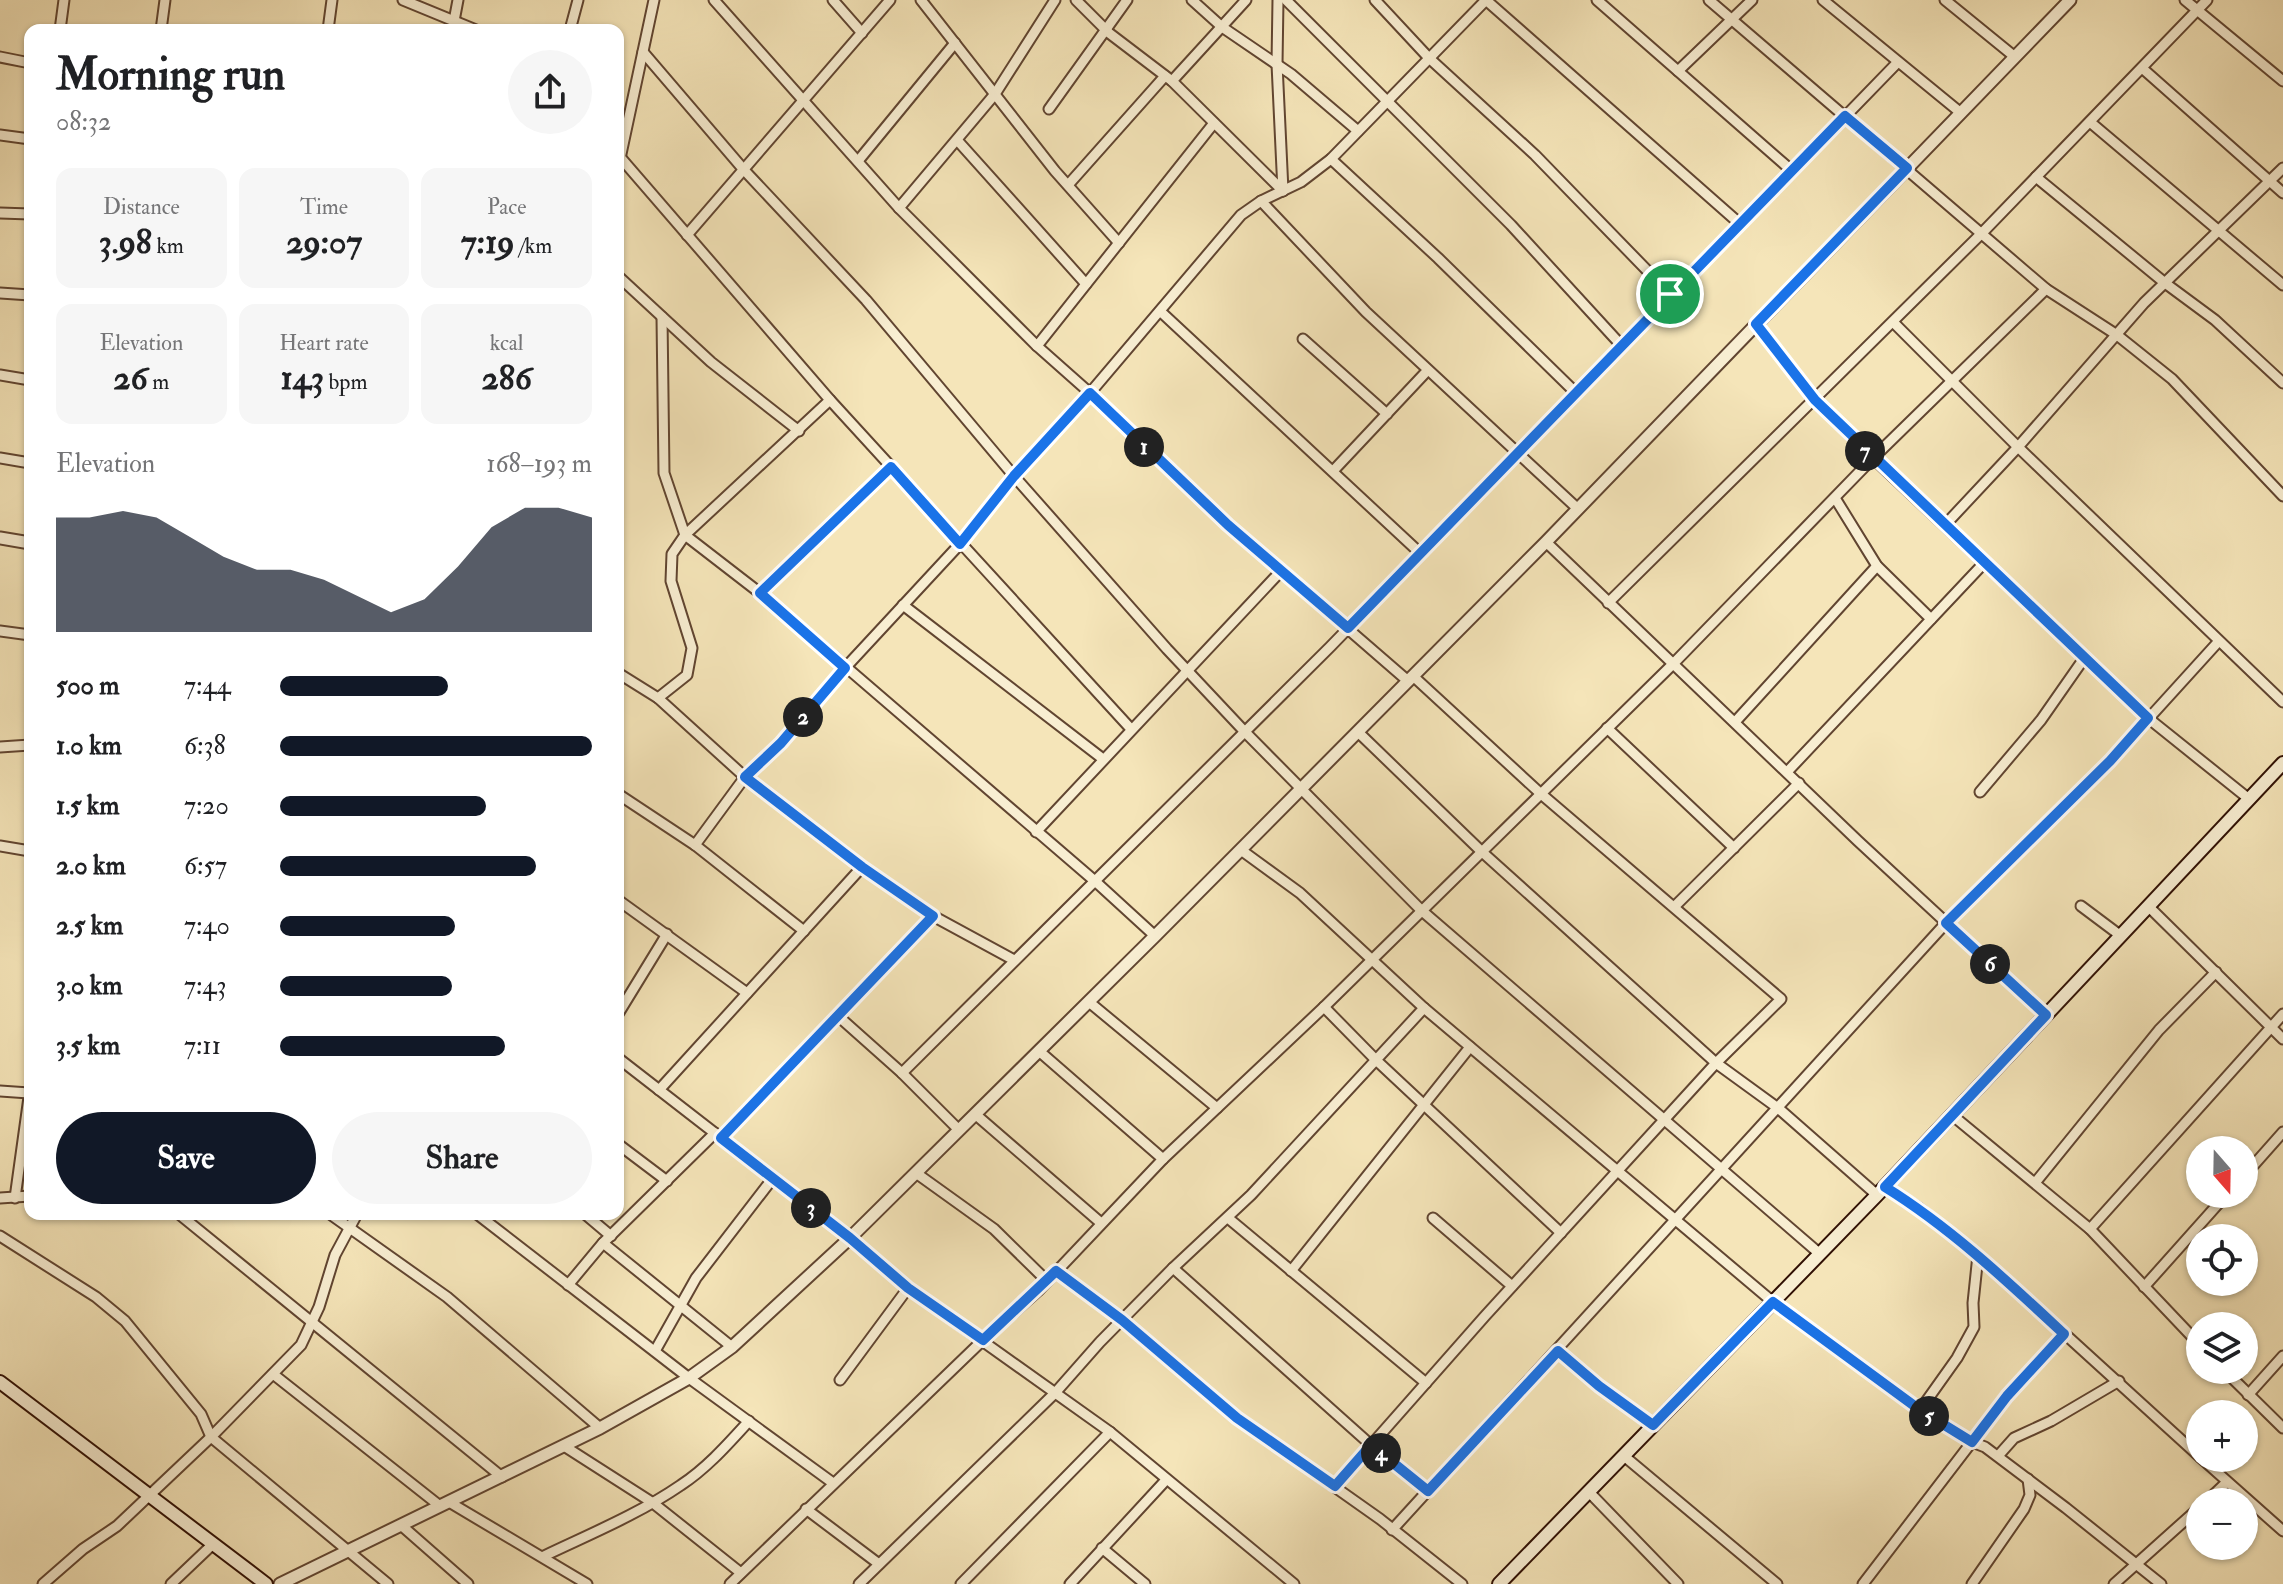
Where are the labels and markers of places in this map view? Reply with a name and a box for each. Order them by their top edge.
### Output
pin [1636,260,1704,328]
pin: 1 [1124,427,1164,467]
pin: 7 [1845,431,1885,471]
pin: 2 [783,697,823,737]
pin: 6 [1970,944,2010,984]
pin: 3 [791,1188,831,1228]
pin: 5 [1909,1396,1949,1436]
pin: 4 [1361,1433,1401,1473]

